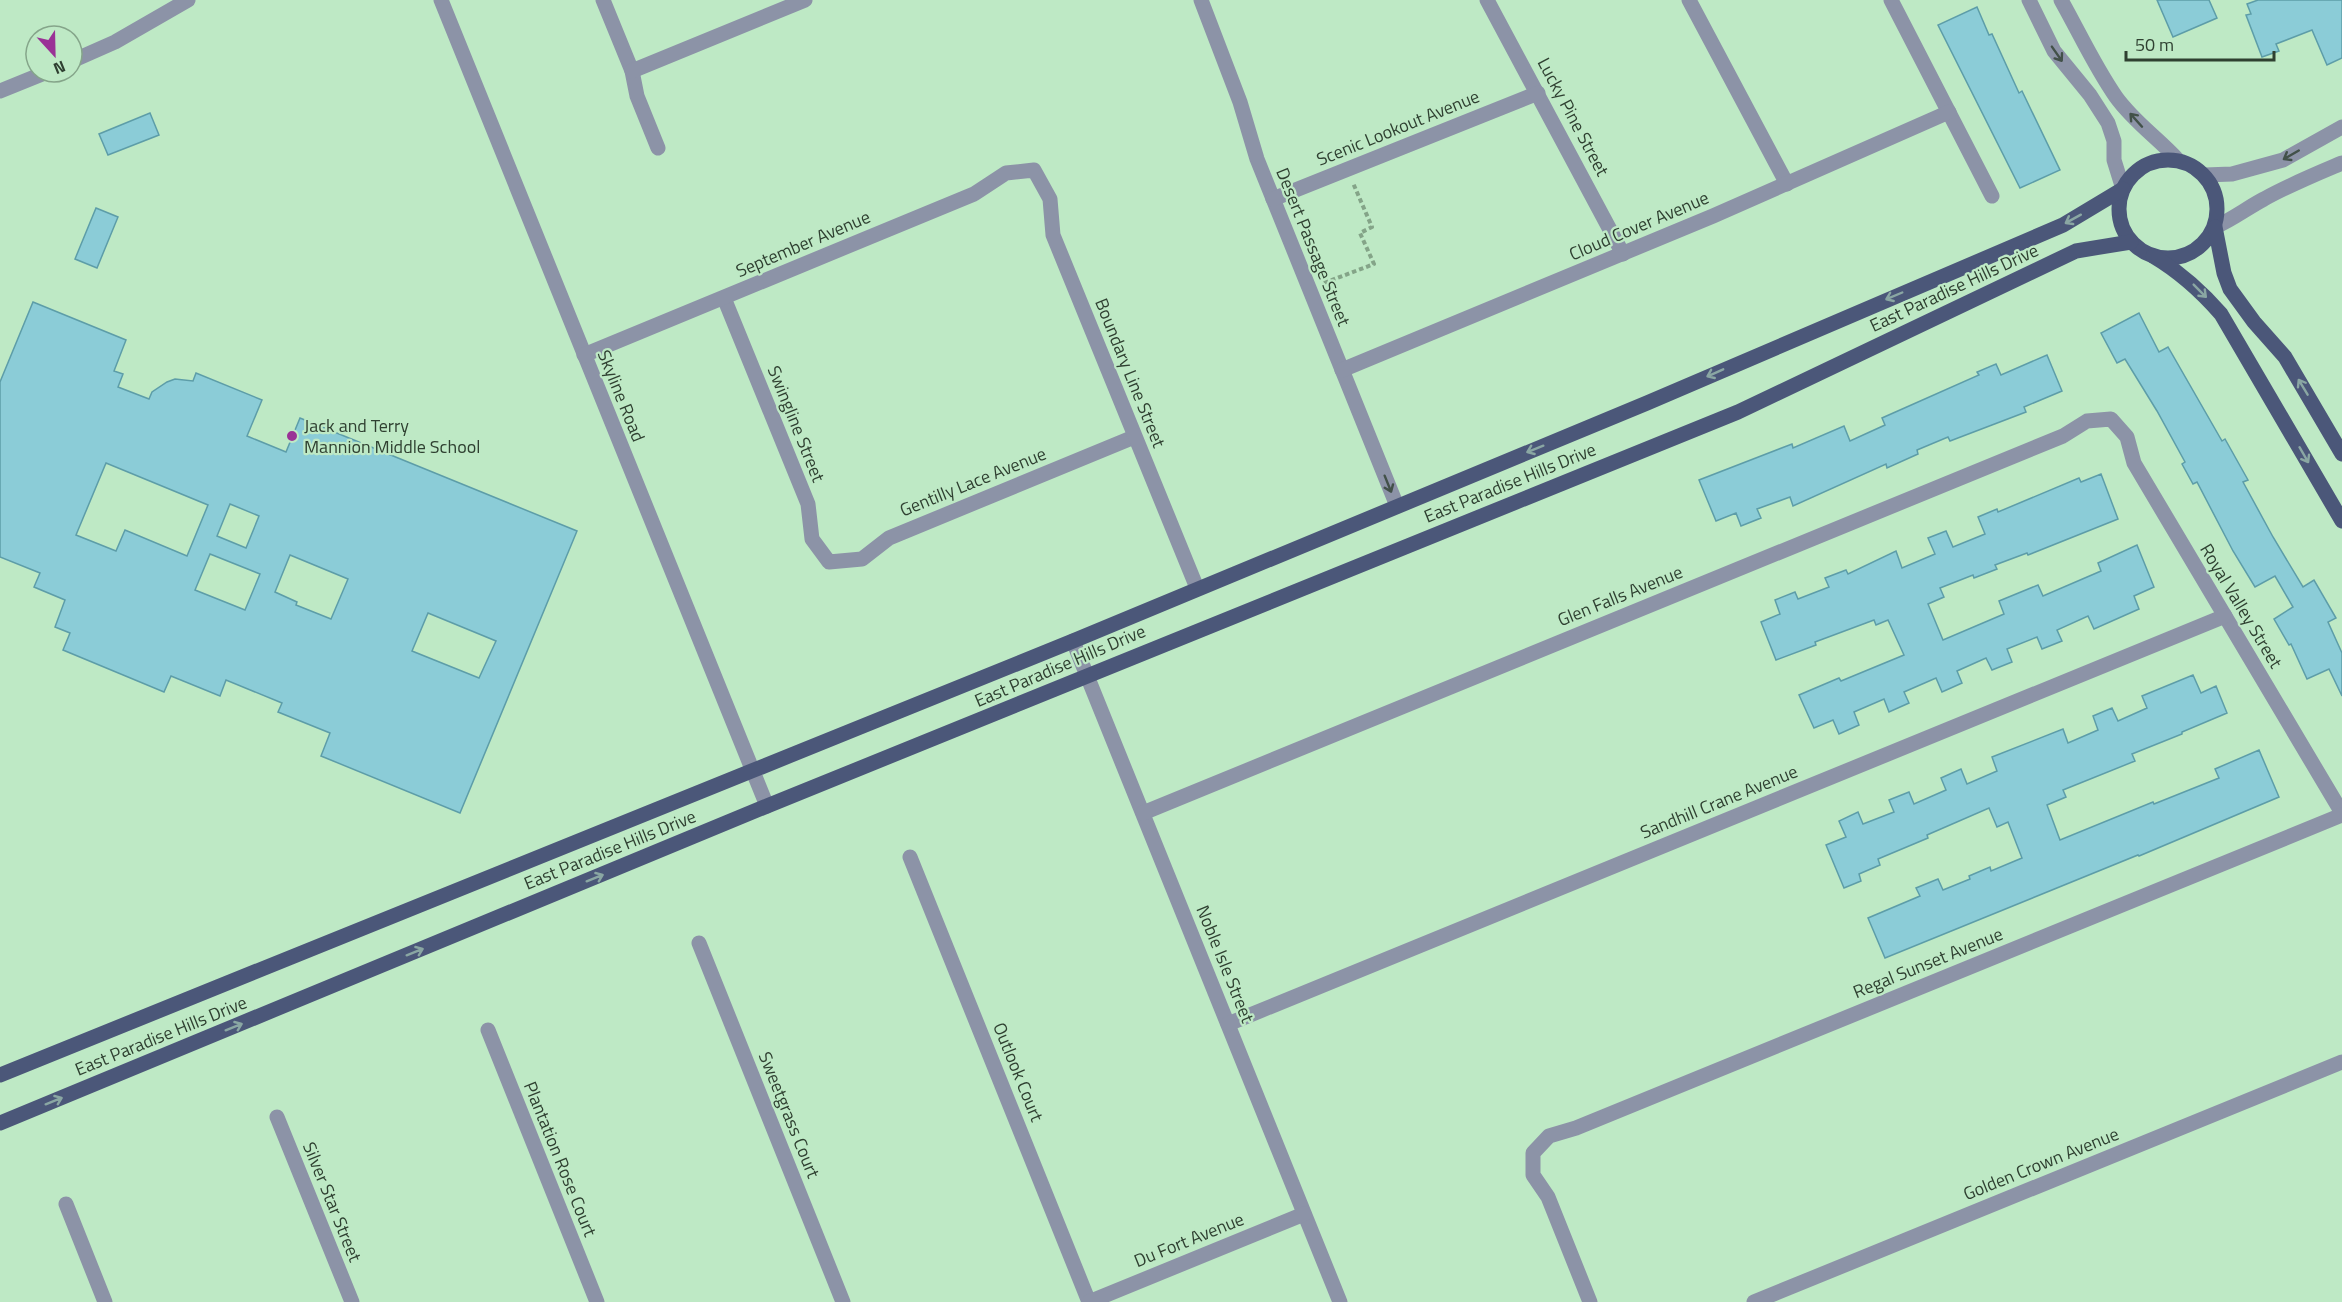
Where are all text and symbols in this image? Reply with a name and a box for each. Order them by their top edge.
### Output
north arrow [24,24,84,84]
scale bar [2126,24,2274,62]
text: 50 m [2135,31,2174,58]
one-way arrow [2051,45,2063,61]
street label: Lucky Pine Street [1531,53,1616,182]
text: N [50,55,69,81]
street label: Scenic Lookout Avenue [1312,83,1483,173]
one-way arrow [2129,113,2143,128]
one-way arrow [2282,150,2300,161]
street label: Desert Passage Street [1269,164,1358,331]
street label: Cloud Cover Avenue [1565,184,1713,267]
street label: September Avenue [731,203,874,284]
one-way arrow [2065,213,2082,225]
street label: East Paradise Hills Drive [1865,237,2043,339]
one-way arrow [2192,283,2207,298]
one-way arrow [1885,291,1904,302]
street label: Boundary Line Street [1088,294,1173,452]
street label: Skyline Road [591,346,652,446]
street label: Swingline Street [761,362,832,487]
one-way arrow [1706,369,1724,380]
one-way arrow [2296,379,2308,396]
place label: Jack and Terry Mannion Middle School [304,412,480,460]
marker: Jack and Terry Mannion Middle School [285,429,299,443]
street label: East Paradise Hills Drive [1420,436,1600,529]
street label: Gentilly Lace Avenue [896,440,1050,523]
one-way arrow [1527,444,1545,455]
one-way arrow [2298,446,2310,463]
one-way arrow [1383,474,1394,492]
street label: Royal Valley Street [2193,538,2290,674]
street label: Glen Falls Avenue [1553,558,1686,633]
street label: East Paradise Hills Drive [970,617,1150,714]
street label: Sandhill Crane Avenue [1636,758,1802,845]
street label: East Paradise Hills Drive [520,803,700,896]
one-way arrow [585,872,604,883]
street label: Noble Isle Street [1190,901,1262,1027]
street label: Regal Sunset Avenue [1849,920,2007,1005]
one-way arrow [405,946,423,957]
street label: East Paradise Hills Drive [71,989,251,1082]
street label: Outlook Court [986,1018,1051,1126]
one-way arrow [225,1021,243,1032]
street label: Sweetgrass Court [752,1048,827,1183]
street label: Plantation Rose Court [517,1077,604,1241]
one-way arrow [44,1095,63,1106]
street label: Golden Crown Avenue [1959,1120,2123,1207]
street label: Silver Star Street [296,1138,369,1266]
street label: Du Fort Avenue [1130,1205,1248,1274]

